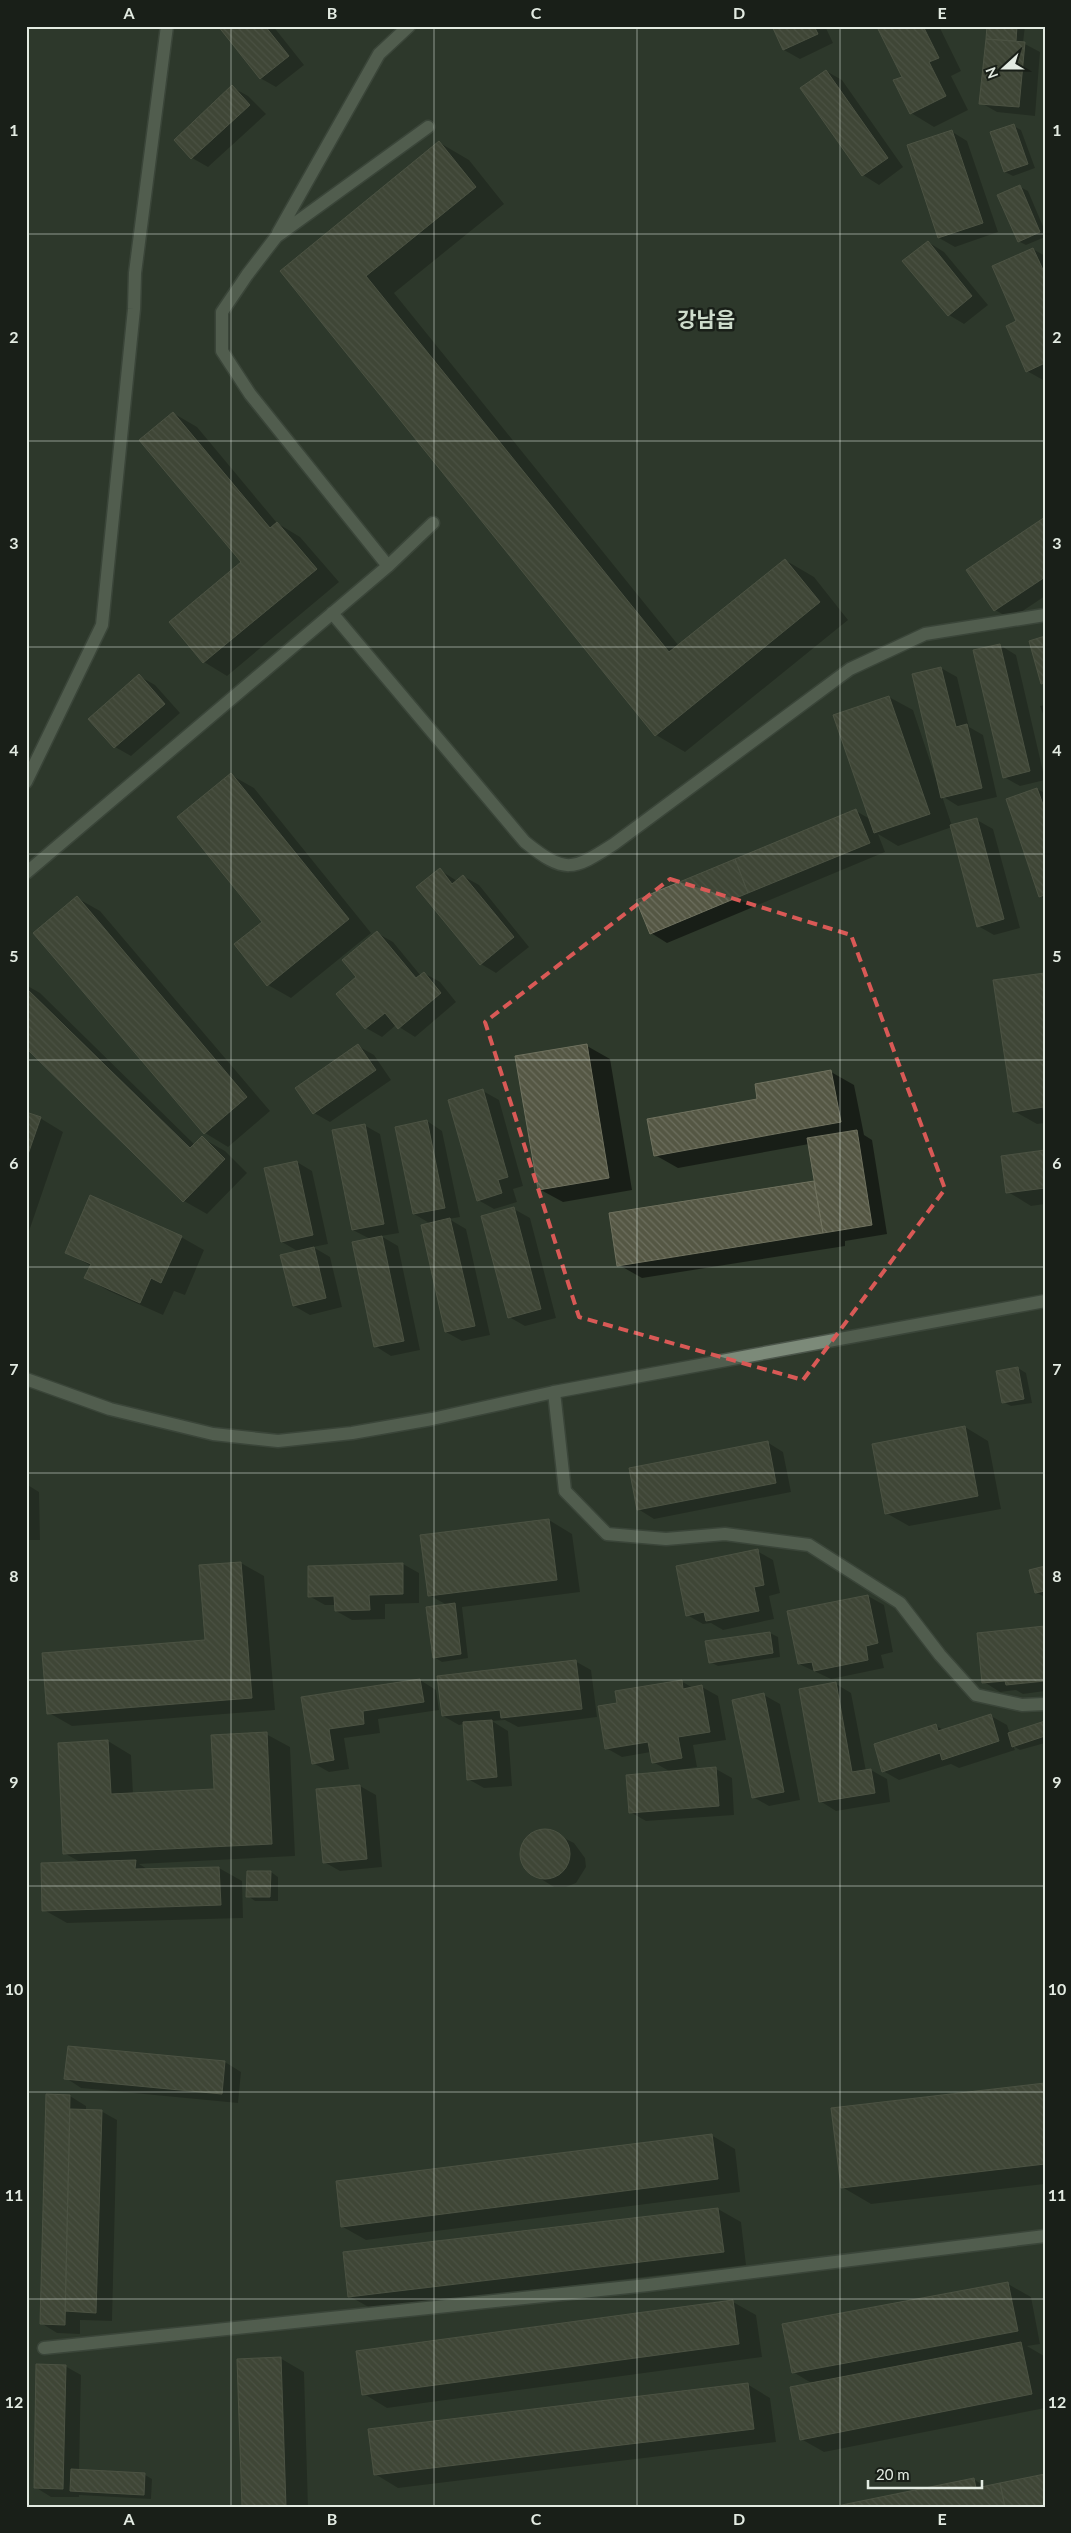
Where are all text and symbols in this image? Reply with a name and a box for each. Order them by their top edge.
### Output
text: A [122,3,135,22]
text: B [327,3,337,22]
text: C [531,3,542,22]
text: D [733,3,745,22]
text: E [937,3,947,22]
north arrow [978,42,1028,92]
text: N [982,65,1001,81]
text: 1 [9,120,19,139]
text: 1 [1052,120,1062,139]
district label: 강남읍 [677,306,735,331]
text: 2 [9,327,19,346]
text: 2 [1052,327,1062,346]
text: 3 [9,533,19,552]
text: 3 [1052,533,1062,552]
text: 4 [9,740,19,759]
text: 4 [1052,740,1062,759]
text: 5 [9,946,19,965]
text: 5 [1052,946,1062,965]
text: 6 [9,1153,19,1172]
text: 6 [1052,1153,1062,1172]
text: 7 [9,1359,19,1378]
text: 7 [1052,1359,1062,1378]
text: 8 [9,1566,19,1585]
text: 8 [1052,1566,1062,1585]
text: 9 [9,1772,19,1791]
text: 9 [1052,1772,1062,1791]
text: 10 [5,1979,23,1998]
text: 10 [1048,1979,1066,1998]
text: 11 [5,2185,23,2204]
text: 11 [1048,2185,1066,2204]
text: 12 [5,2392,23,2411]
text: 12 [1048,2392,1066,2411]
scale bar [868,2458,982,2490]
text: 20 m [876,2465,910,2483]
text: A [122,2509,135,2528]
text: B [327,2509,337,2528]
text: C [531,2509,542,2528]
text: D [733,2509,745,2528]
text: E [937,2509,947,2528]

